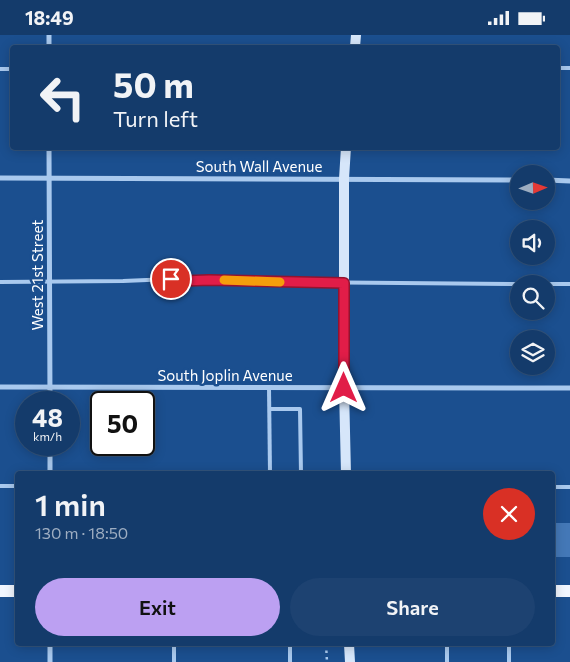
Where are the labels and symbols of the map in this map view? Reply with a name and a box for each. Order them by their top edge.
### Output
street label: South Wall Avenue [196,157,322,175]
north arrow [510,165,555,210]
street label: West 21st Street [28,220,46,330]
pin [150,258,192,300]
position arrow [317,361,369,413]
street label: South Joplin Avenue [157,366,293,384]
speed limit sign: 50 [90,391,155,456]

